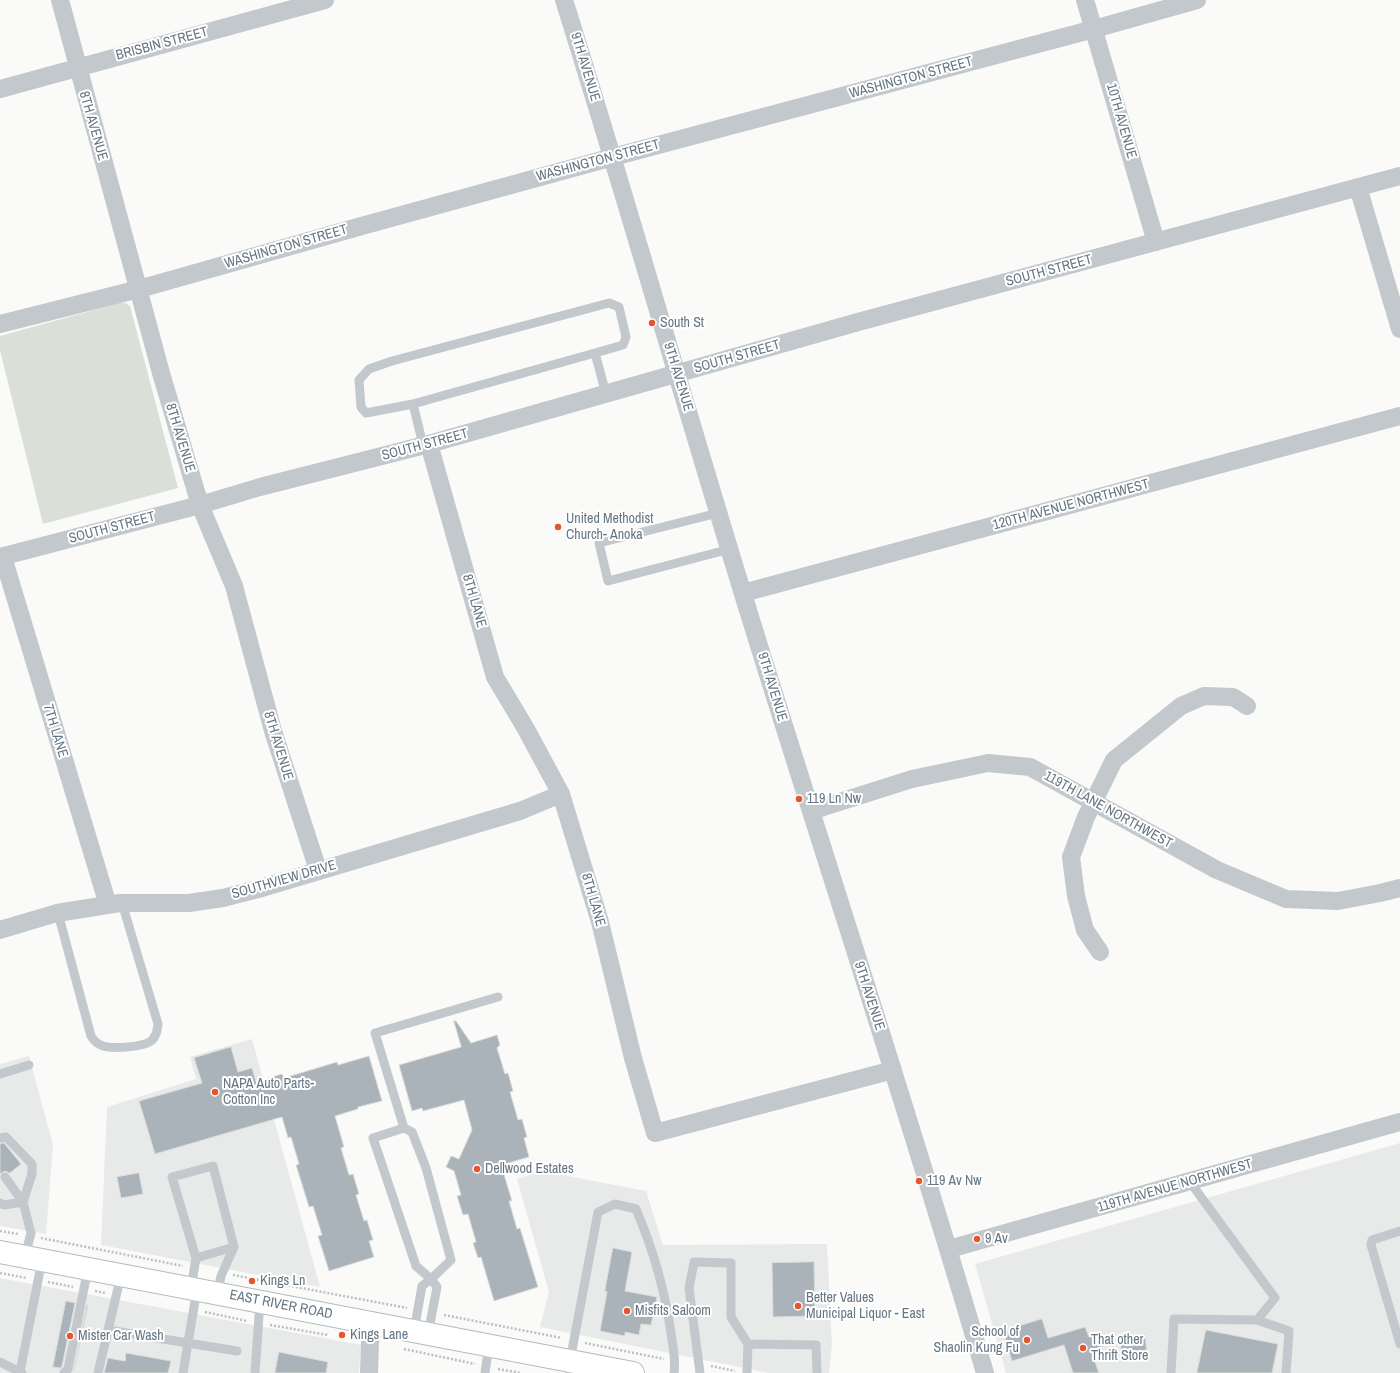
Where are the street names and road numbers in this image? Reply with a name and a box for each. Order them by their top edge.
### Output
street label: BRISBIN STREET [114,24,210,64]
street label: 9TH AVENUE [567,30,603,104]
street label: WASHINGTON STREET [848,53,974,103]
street label: 10TH AVENUE [1102,81,1140,161]
street label: 8TH AVENUE [75,89,111,163]
street label: WASHINGTON STREET [535,136,661,186]
street label: WASHINGTON STREET [223,221,349,273]
street label: SOUTH STREET [1004,251,1094,291]
street label: SOUTH STREET [692,337,782,377]
street label: 9TH AVENUE [660,340,696,414]
street label: 8TH AVENUE [162,401,198,475]
street label: SOUTH STREET [380,425,470,465]
street label: 120TH AVENUE NORTHWEST [991,476,1151,534]
street label: SOUTH STREET [67,508,157,548]
street label: 8TH LANE [458,572,490,630]
street label: 9TH AVENUE [754,650,790,724]
street label: 7TH LANE [39,702,71,760]
street label: 8TH AVENUE [260,709,296,783]
street label: 119TH LANE NORTHWEST [1041,768,1175,852]
street label: SOUTHVIEW DRIVE [230,857,338,903]
street label: 8TH LANE [577,871,609,929]
street label: 9TH AVENUE [850,960,888,1032]
street label: 119TH AVENUE NORTHWEST [1096,1156,1254,1216]
street label: EAST RIVER ROAD [228,1287,334,1323]

